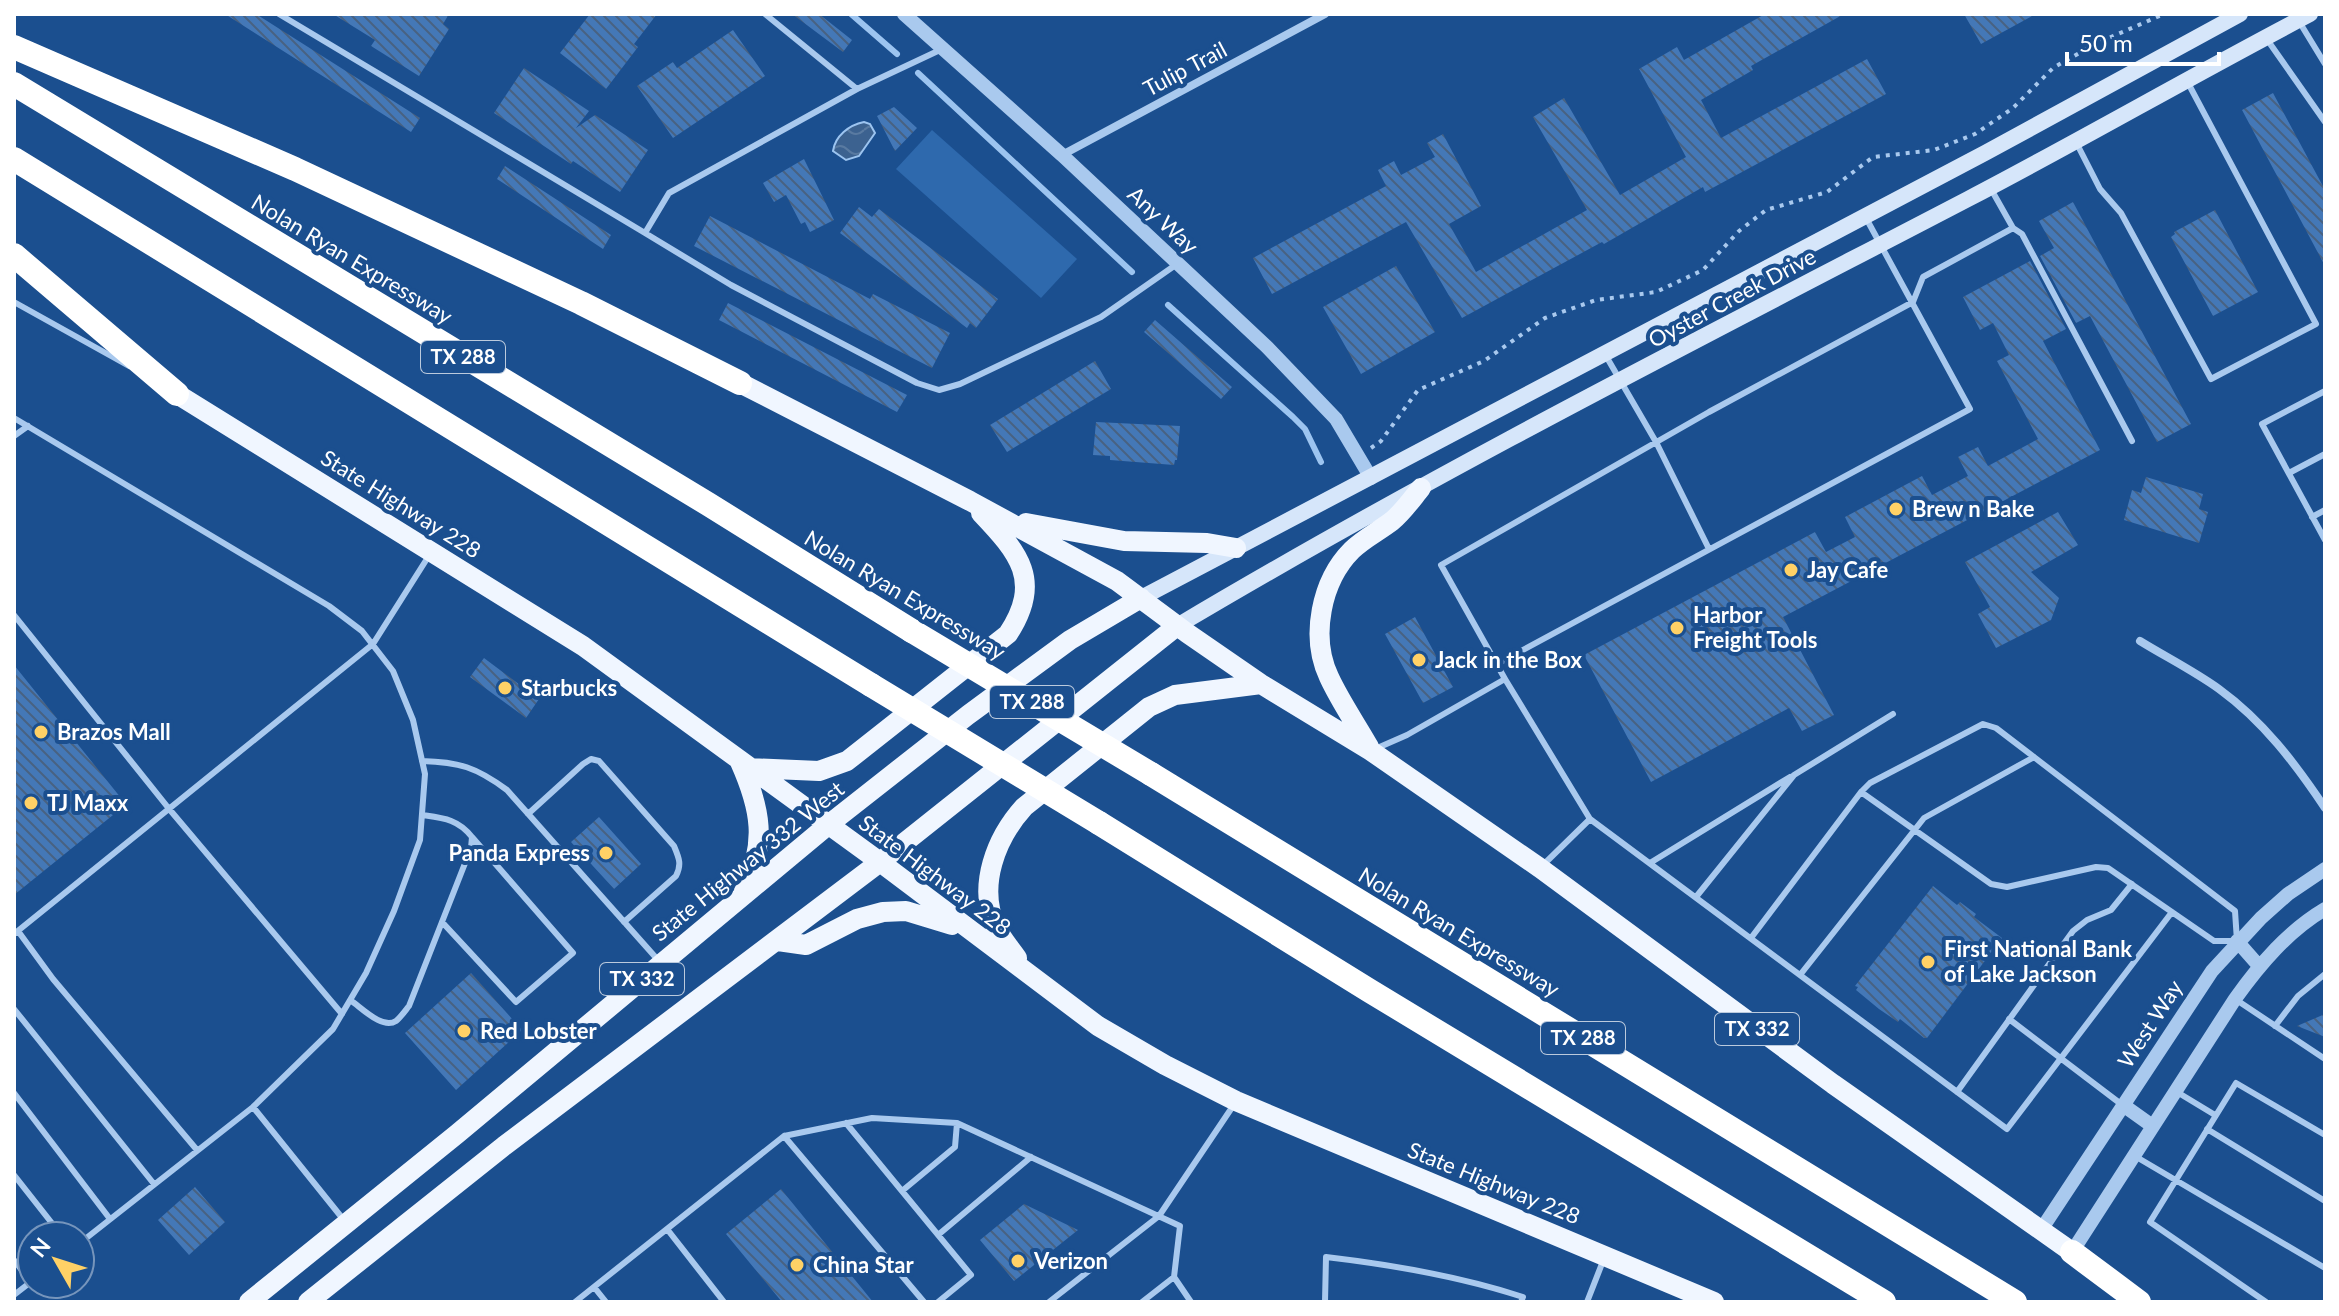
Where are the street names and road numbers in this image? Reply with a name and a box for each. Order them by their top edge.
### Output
street label: Tulip Trail [1138,35,1231,102]
street label: Any Way [1122,180,1205,259]
street label: Nolan Ryan Expressway [247,188,458,330]
street label: Oyster Creek Drive [1644,242,1820,353]
road number: TX 288 [421,341,505,373]
street label: State Highway 228 [316,444,486,564]
street label: Nolan Ryan Expressway [800,524,1011,666]
road number: TX 288 [990,686,1074,718]
street label: State Highway 332 West [646,775,849,946]
street label: State Highway 228 [854,809,1017,941]
street label: Nolan Ryan Expressway [1354,861,1565,1003]
road number: TX 332 [600,963,684,995]
street label: West Way [2111,974,2188,1073]
road number: TX 332 [1715,1013,1799,1045]
road number: TX 288 [1541,1022,1625,1054]
street label: State Highway 228 [1404,1136,1584,1229]

